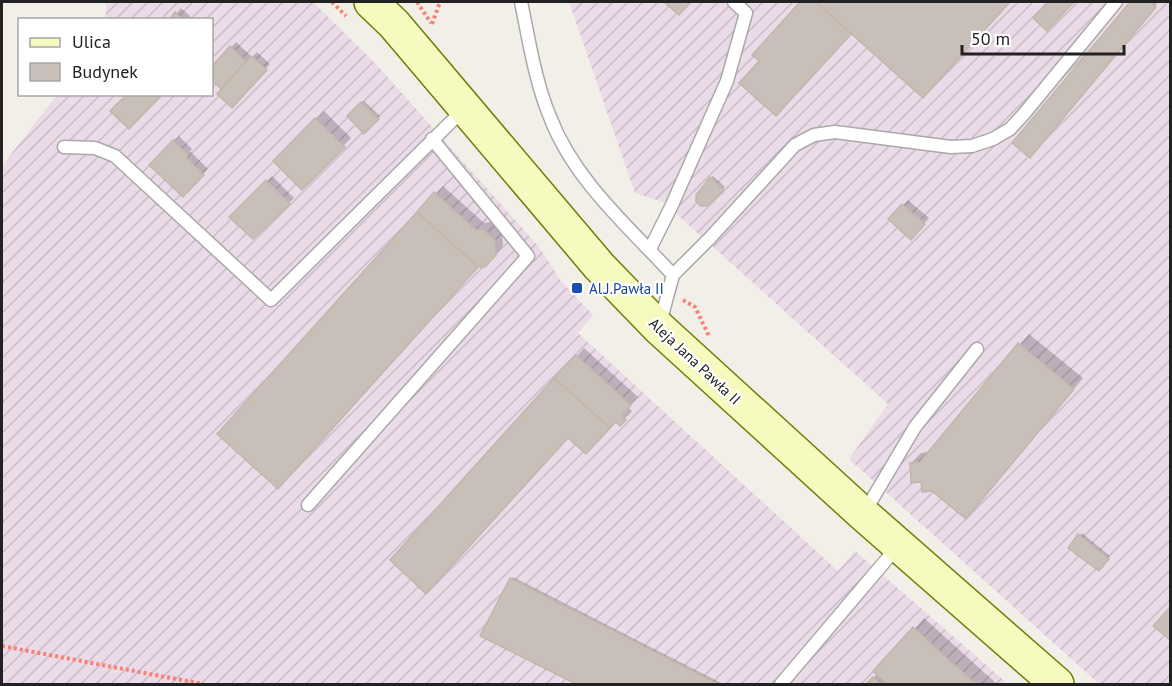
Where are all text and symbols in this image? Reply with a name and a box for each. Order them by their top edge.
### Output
legend [18,18,213,96]
scale bar [962,18,1124,56]
text: 50 m [971,27,1010,50]
text: Ulica [72,30,111,53]
text: Budynek [72,60,138,83]
place label: Al.J.Pawła II [589,279,664,298]
marker: Al.J.Pawła II [570,281,584,295]
street label: Aleja Jana Pawła II [645,314,745,408]

